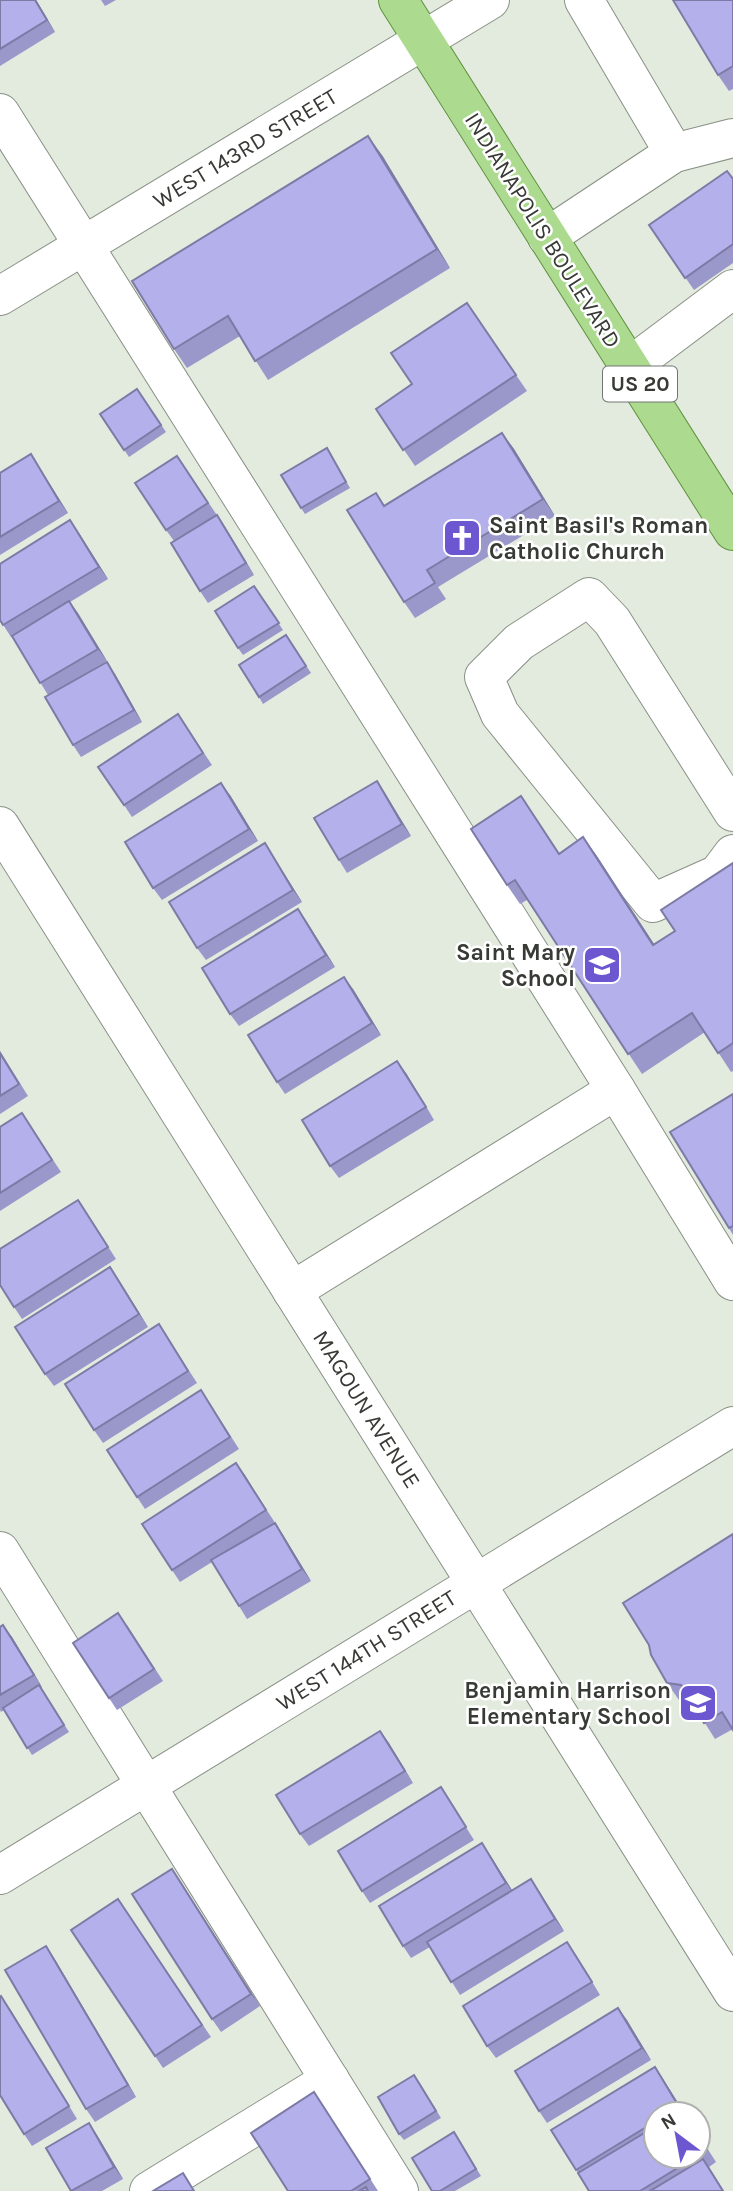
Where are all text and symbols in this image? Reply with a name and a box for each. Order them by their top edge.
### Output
street label: WEST 143RD STREET [148,83,343,214]
street label: INDIANAPOLIS BOULEVARD [459,108,626,353]
road number: US 20 [603,366,677,402]
place label: Saint Basil's Roman Catholic Church [489,512,708,565]
church icon: Saint Basil's Roman Catholic Church [441,517,483,559]
place label: Saint Mary School [456,939,575,992]
school or university icon: Saint Mary School [581,944,623,986]
street label: MAGOUN AVENUE [307,1325,426,1493]
street label: WEST 144TH STREET [271,1584,462,1717]
place label: Benjamin Harrison Elementary School [464,1677,671,1730]
school or university icon: Benjamin Harrison Elementary School [677,1682,719,1724]
north arrow [642,2100,712,2170]
text: N [657,2108,680,2134]

